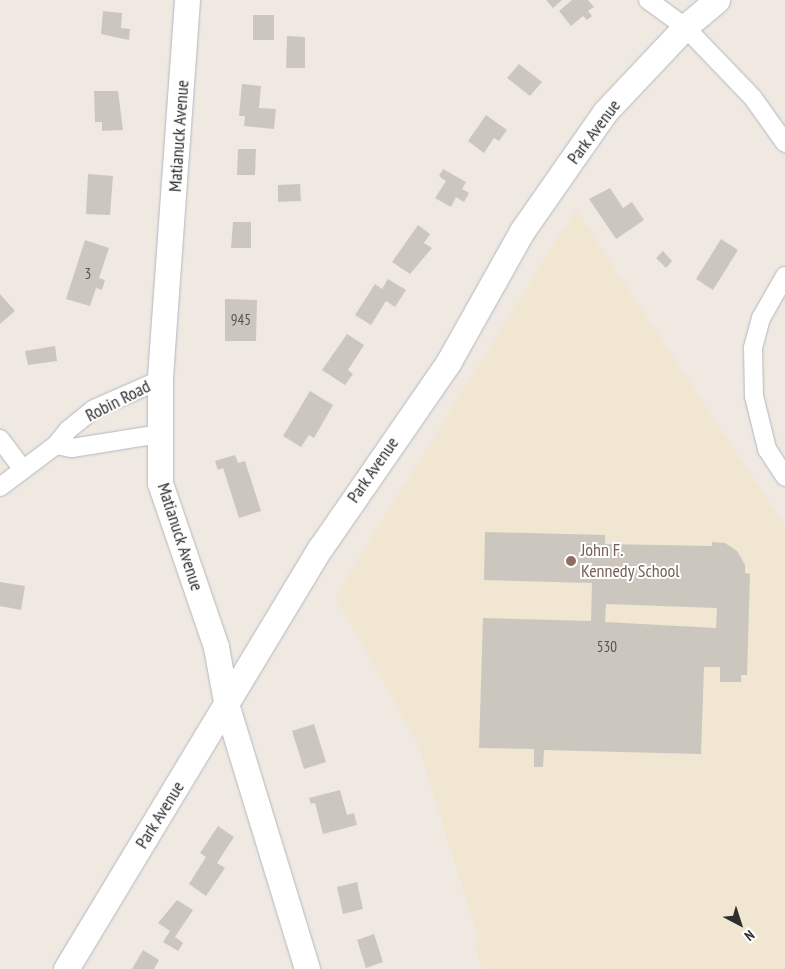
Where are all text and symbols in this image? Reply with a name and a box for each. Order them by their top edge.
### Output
street label: Matianuck Avenue [164,79,194,193]
street label: Park Avenue [562,95,626,169]
house number: 3 [85,265,91,283]
house number: 945 [231,311,251,329]
street label: Robin Road [82,376,154,426]
street label: Park Avenue [342,433,404,507]
street label: Matianuck Avenue [152,480,208,594]
place label: John F. Kennedy School [581,540,680,582]
marker: John F. Kennedy School [565,555,577,567]
house number: 530 [597,638,617,656]
street label: Park Avenue [131,777,189,853]
north arrow [715,899,765,949]
text: N [741,926,758,945]

